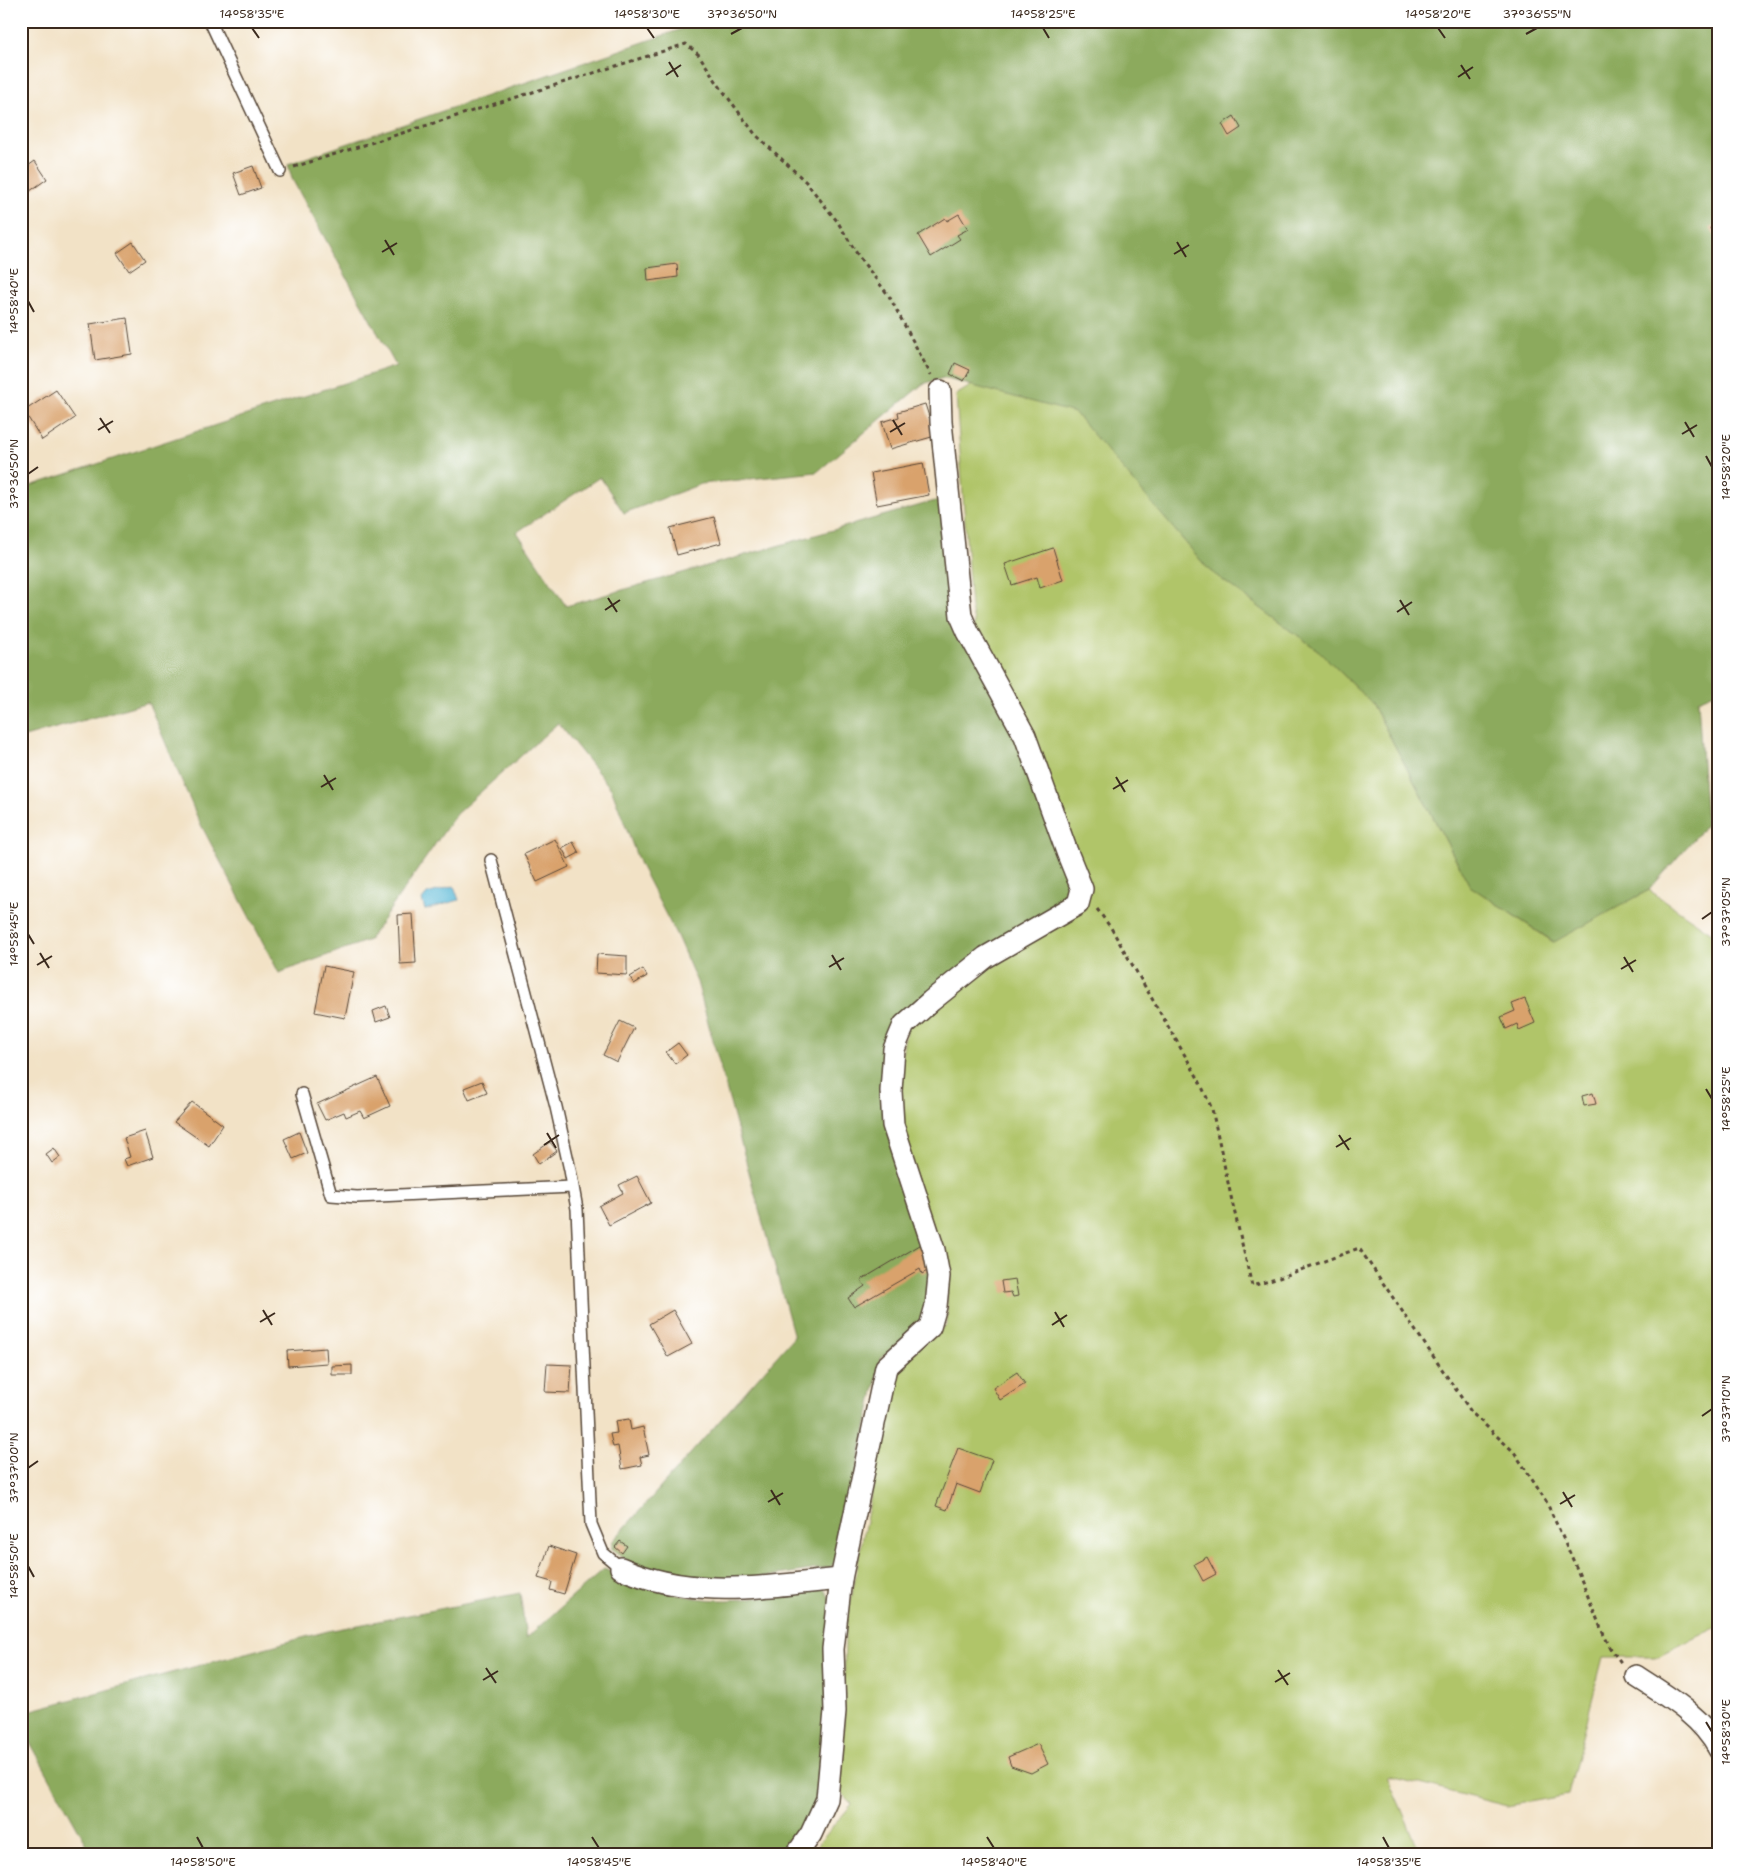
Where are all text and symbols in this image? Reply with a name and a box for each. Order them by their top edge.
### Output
text: 14°58'35"E [220,6,284,22]
text: 14°58'30"E [614,6,680,22]
text: 37°36'50"N [707,6,777,22]
text: 14°58'25"E [1011,6,1075,22]
text: 14°58'20"E [1405,6,1471,22]
text: 37°36'55"N [1503,6,1571,22]
text: 14°58'40"E [6,268,22,334]
text: 14°58'20"E [1718,434,1734,500]
text: 37°36'50"N [6,439,22,509]
text: 37°37'05"N [1718,877,1734,947]
text: 14°58'45"E [6,902,22,966]
text: 14°58'25"E [1718,1067,1734,1131]
text: 37°37'10"N [1718,1375,1734,1443]
text: 37°37'00"N [6,1432,22,1504]
text: 14°58'50"E [6,1533,22,1599]
text: 14°58'30"E [1718,1699,1734,1765]
text: 14°58'50"E [170,1854,236,1870]
text: 14°58'45"E [567,1854,631,1870]
text: 14°58'40"E [961,1854,1027,1870]
text: 14°58'35"E [1357,1854,1421,1870]

